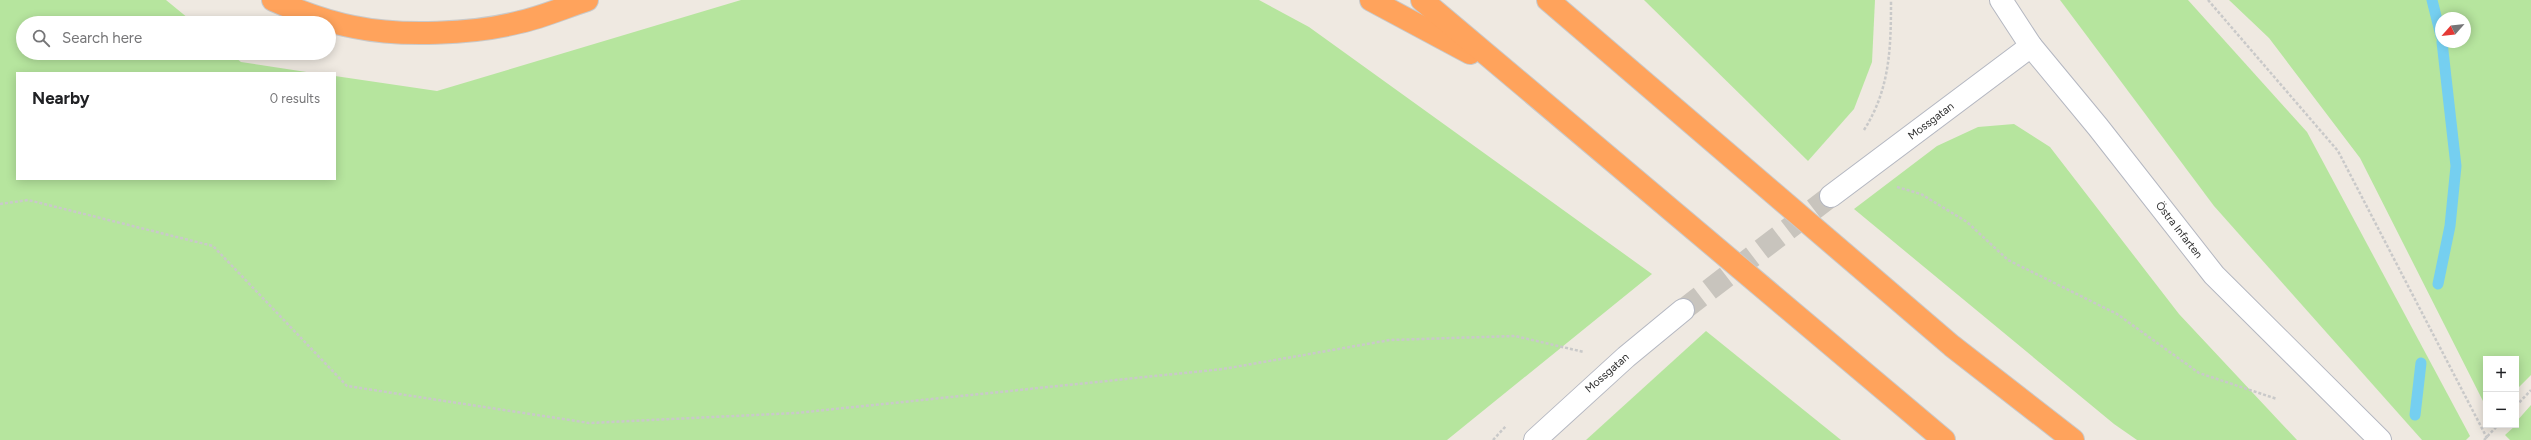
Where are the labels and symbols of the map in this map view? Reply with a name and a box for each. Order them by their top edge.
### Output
north arrow [2435,12,2471,48]
street label: Mossgatan [1906,100,1956,142]
street label: Östra Infarten [2153,198,2206,261]
street label: Mossgatan [1582,350,1632,396]

